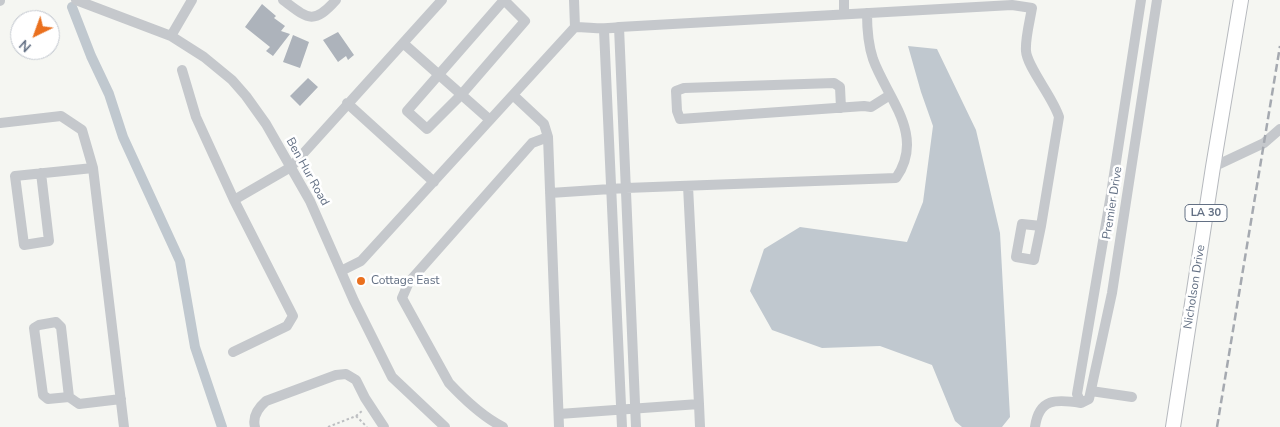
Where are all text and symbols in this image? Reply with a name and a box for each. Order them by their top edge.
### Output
north arrow [10,10,60,60]
text: N [15,35,36,56]
street label: Ben Hur Road [282,135,332,209]
street label: Premier Drive [1100,166,1126,240]
road number: LA 30 [1185,204,1227,222]
street label: Nicholson Drive [1181,244,1209,330]
place label: Cottage East [371,274,440,288]
marker: Cottage East [355,275,367,287]

